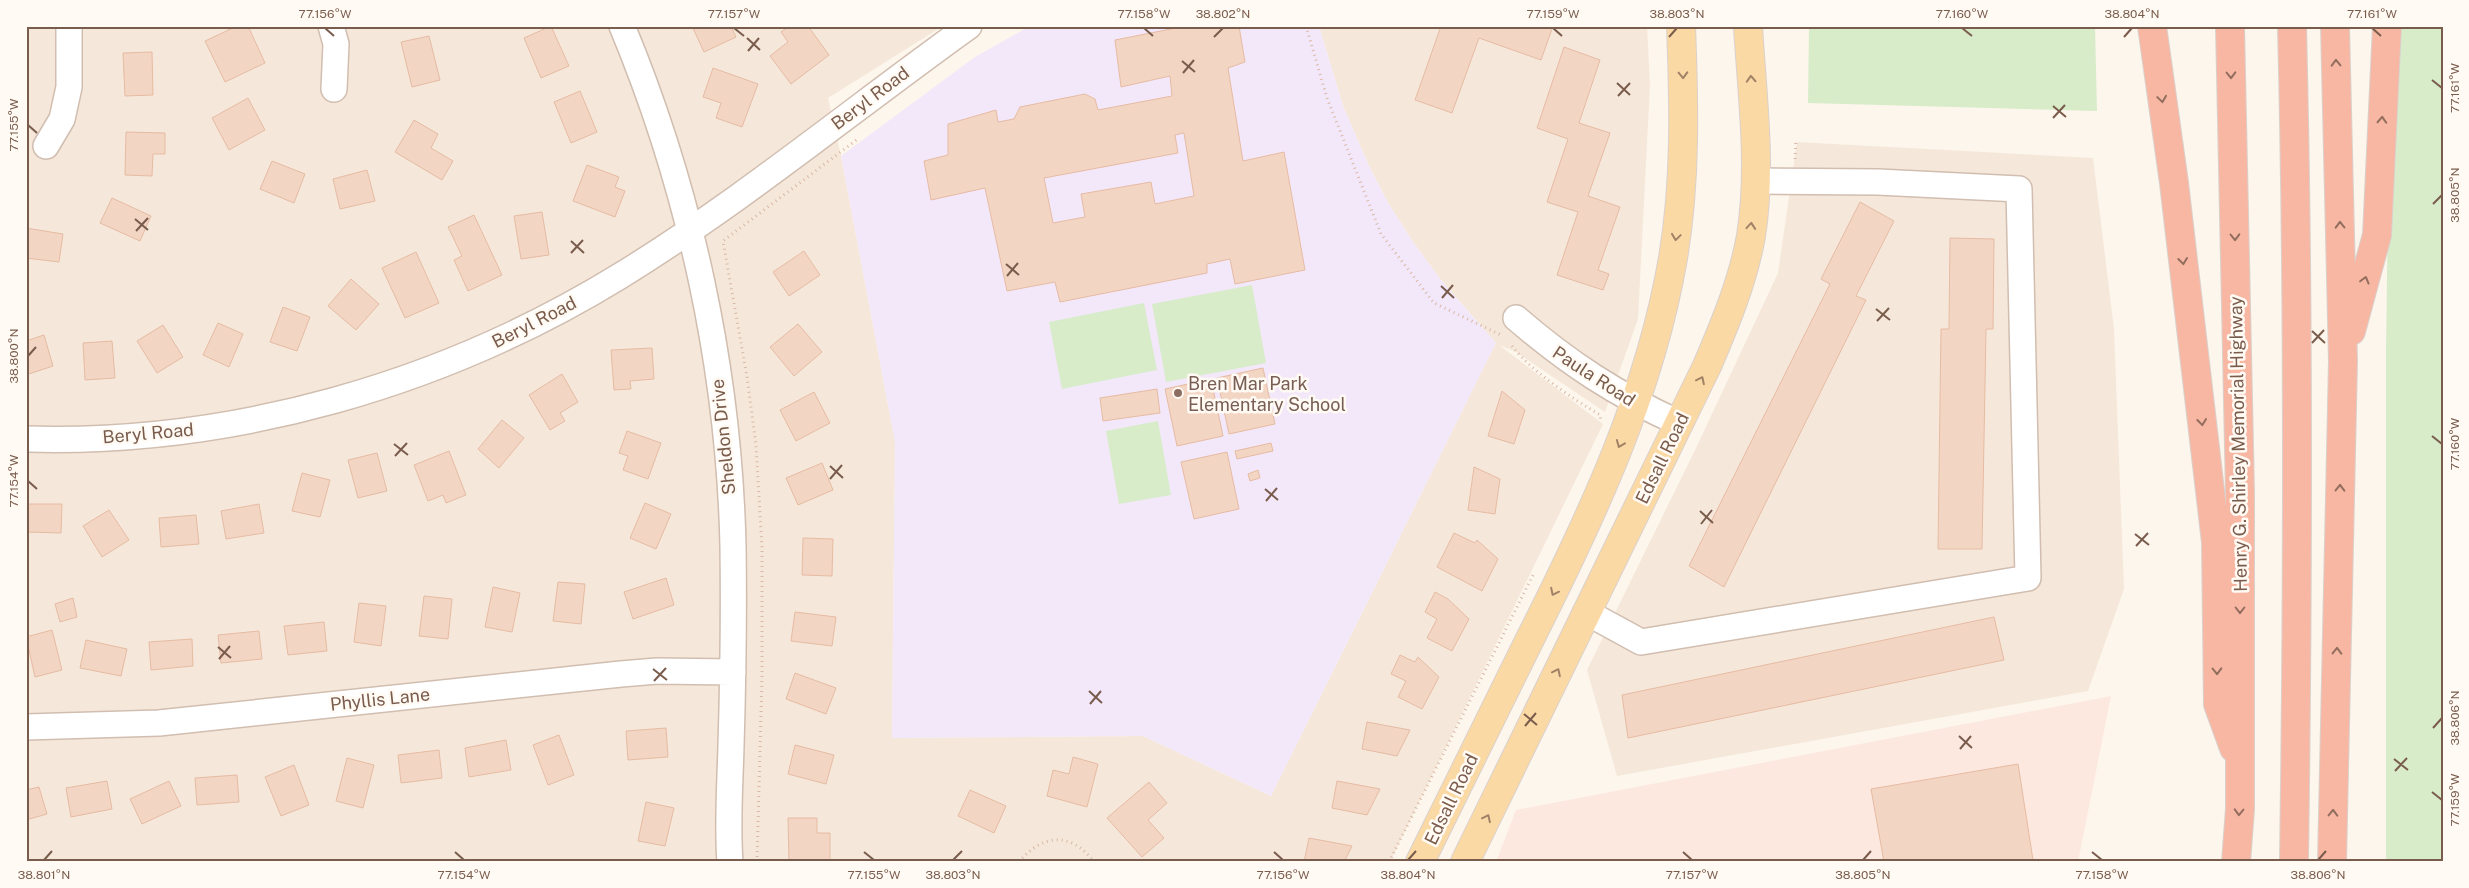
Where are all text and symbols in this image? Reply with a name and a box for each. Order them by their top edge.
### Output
text: 77.156°W [299,7,352,21]
text: 77.157°W [708,7,761,21]
text: 77.158°W [1117,7,1171,21]
text: 38.802°N [1196,7,1250,21]
text: 77.159°W [1527,7,1580,21]
text: 38.803°N [1649,7,1705,21]
text: 77.160°W [1936,7,1989,21]
text: 38.804°N [2104,7,2160,21]
text: 77.161°W [2347,7,2398,21]
one-way arrow [2331,58,2341,66]
street label: Beryl Road [827,62,913,134]
text: 77.161°W [2448,62,2462,113]
one-way arrow [1678,72,1688,79]
one-way arrow [2226,72,2236,79]
one-way arrow [1745,75,1756,83]
one-way arrow [2157,95,2167,104]
text: 77.155°W [7,98,21,152]
one-way arrow [2377,115,2388,123]
text: 38.805°N [2448,167,2462,223]
one-way arrow [2335,221,2345,228]
one-way arrow [1746,222,1757,230]
one-way arrow [1671,233,1682,241]
one-way arrow [2229,234,2240,242]
one-way arrow [2177,257,2188,265]
one-way arrow [2359,277,2369,285]
street label: Beryl Road [488,292,580,352]
street label: Henry G. Shirley Memorial Highway [2225,296,2251,592]
text: 38.800°N [7,329,21,383]
street label: Paula Road [1549,342,1639,410]
place label: Bren Mar Park Elementary School [1188,373,1346,415]
one-way arrow [1695,376,1705,385]
street label: Sheldon Drive [706,378,740,496]
marker: Bren Mar Park Elementary School [1172,387,1184,399]
street label: Edsall Road [1631,409,1693,507]
text: 77.160°W [2448,417,2462,470]
one-way arrow [2196,418,2207,426]
street label: Beryl Road [101,419,195,447]
one-way arrow [1615,439,1626,448]
text: 77.154°W [7,454,21,507]
one-way arrow [2335,484,2346,492]
one-way arrow [1549,587,1560,596]
one-way arrow [2235,606,2245,614]
one-way arrow [2332,646,2342,654]
one-way arrow [1551,668,1561,677]
one-way arrow [2212,668,2222,675]
street label: Phyllis Lane [329,683,431,715]
text: 38.806°N [2448,691,2462,745]
street label: Edsall Road [1420,750,1482,848]
text: 77.159°W [2448,773,2462,826]
one-way arrow [2234,808,2245,816]
one-way arrow [2328,809,2338,816]
one-way arrow [1480,814,1491,823]
text: 38.801°N [18,868,70,882]
text: 77.154°W [438,868,491,882]
text: 77.155°W [847,868,901,882]
text: 38.803°N [925,868,981,882]
text: 77.156°W [1257,868,1310,882]
text: 38.804°N [1380,868,1436,882]
text: 77.157°W [1666,868,1719,882]
text: 38.805°N [1835,868,1891,882]
text: 77.158°W [2075,868,2129,882]
text: 38.806°N [2291,868,2345,882]

